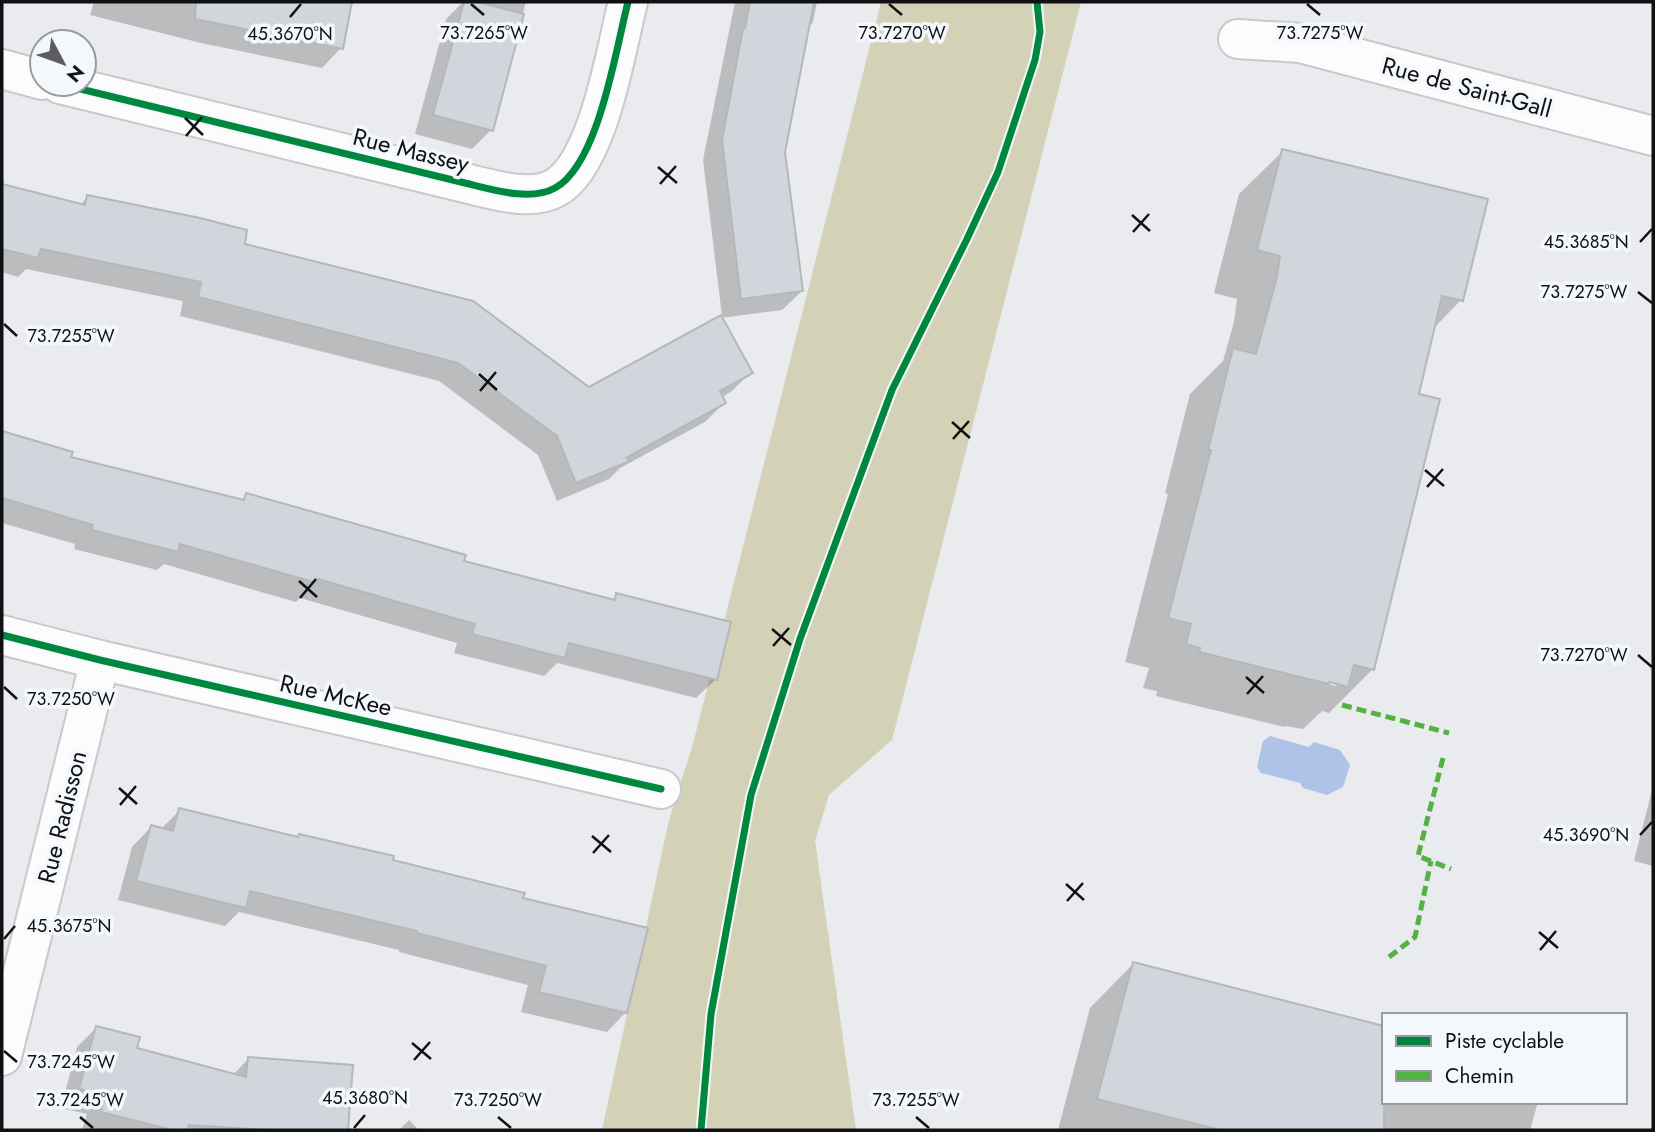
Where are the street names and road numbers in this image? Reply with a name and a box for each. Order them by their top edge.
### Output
street label: Rue de Saint-Gall [1378,48,1556,126]
street label: Rue Massey [349,119,473,181]
street label: Rue McKee [276,665,396,725]
street label: Rue Radisson [29,747,95,887]

